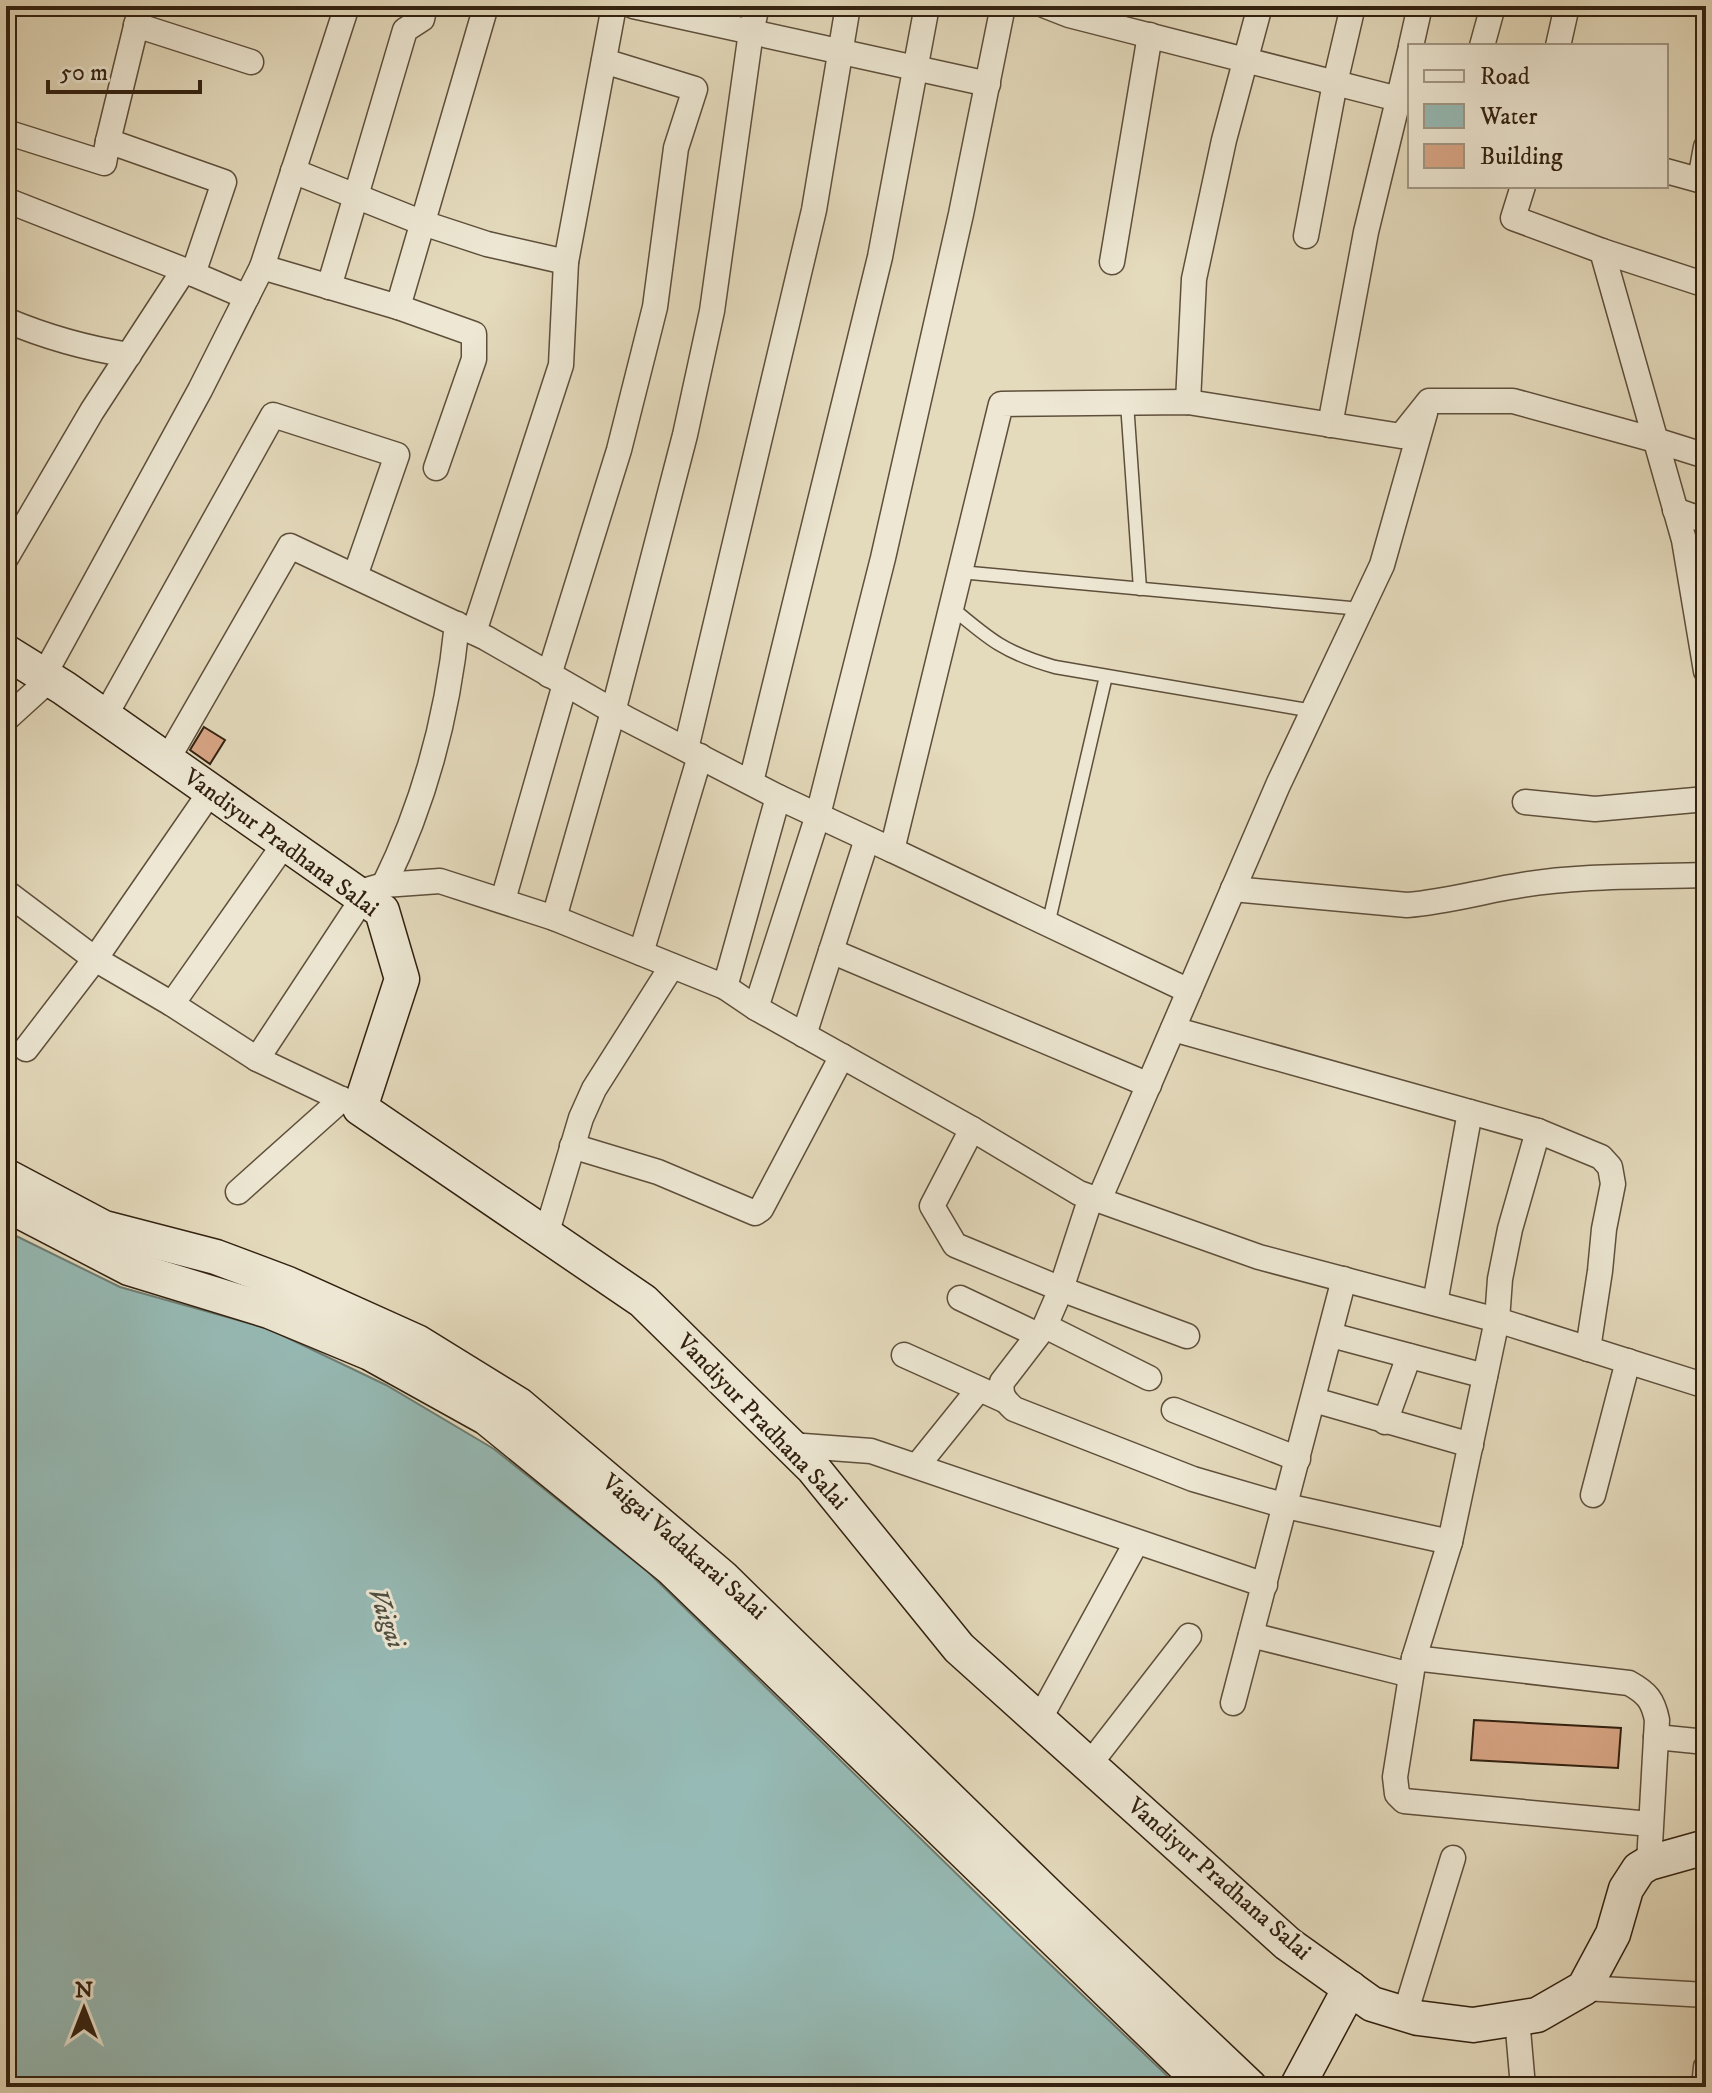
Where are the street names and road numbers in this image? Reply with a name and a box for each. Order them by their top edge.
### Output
street label: Vandiyur Pradhana Salai [177,762,384,924]
street label: Vandiyur Pradhana Salai [669,1327,854,1516]
street label: Vaigai Vadakarai Salai [595,1467,772,1627]
street label: Vandiyur Pradhana Salai [1120,1790,1317,1967]

